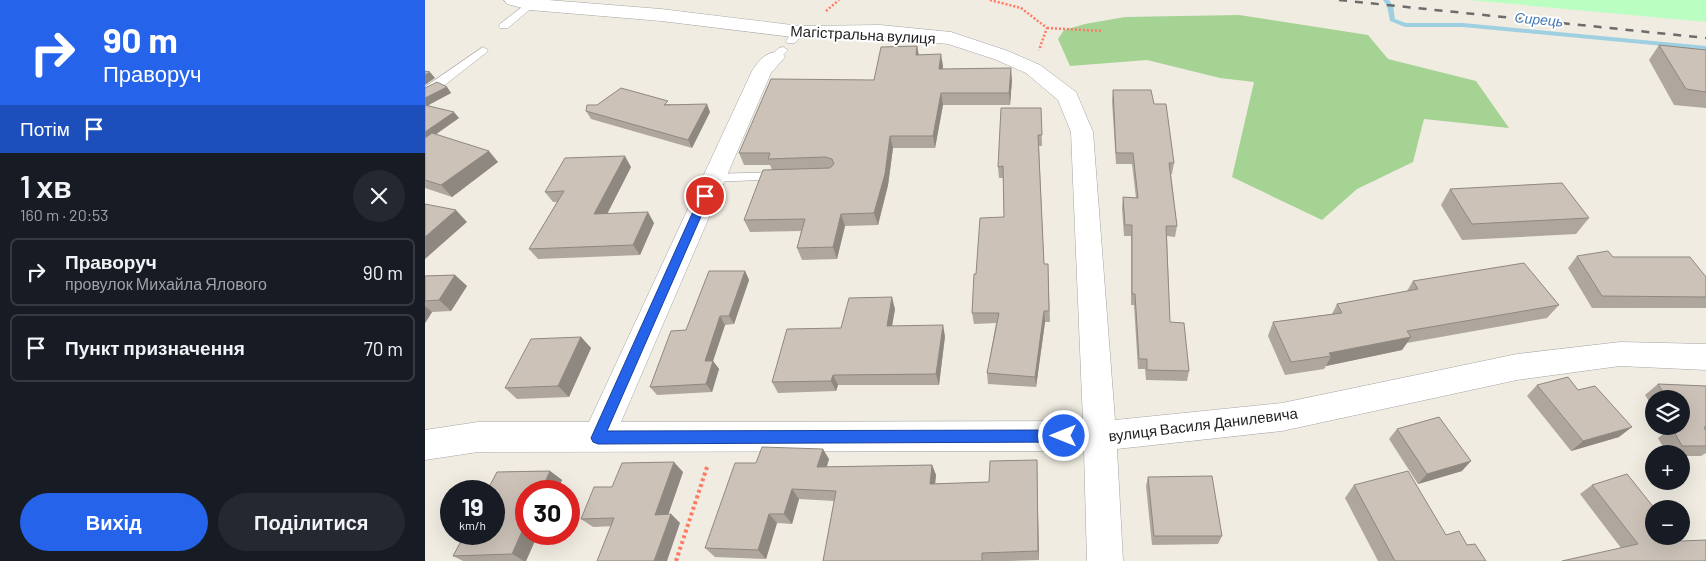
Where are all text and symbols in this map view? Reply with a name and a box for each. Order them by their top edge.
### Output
water label: Сирець [1514,8,1564,30]
text: 90 m [103,18,178,60]
icon: right [20,20,85,85]
street label: Магістральна вулиця [790,21,936,47]
text: Праворуч [103,60,201,86]
icon: arrive [80,115,108,143]
text: Потім [20,117,70,140]
text: 1 хв [20,168,72,204]
button: close [353,170,405,222]
pin [684,175,726,217]
icon: arrive [691,182,719,210]
text: 160 m · 20:53 [20,205,109,224]
text: Праворуч [65,250,157,273]
icon: right [22,258,50,286]
text: 90 m [363,261,403,284]
text: провулок Михайла Ялового [65,274,267,293]
icon: arrive [22,334,50,362]
text: Пункт призначення [65,336,245,359]
text: 70 m [364,337,403,360]
map controls [1645,390,1690,545]
button: layers [1645,390,1690,435]
street label: вулиця Василя Данилевича [1107,403,1299,445]
position arrow [1037,409,1089,461]
button: + [1645,445,1690,490]
speed limit sign: 30 [515,480,580,545]
text: 19 [461,491,484,521]
button: Вихід [20,493,208,551]
button: Поділитися [218,493,405,551]
button: − [1645,500,1690,545]
text: km/h [459,518,486,532]

